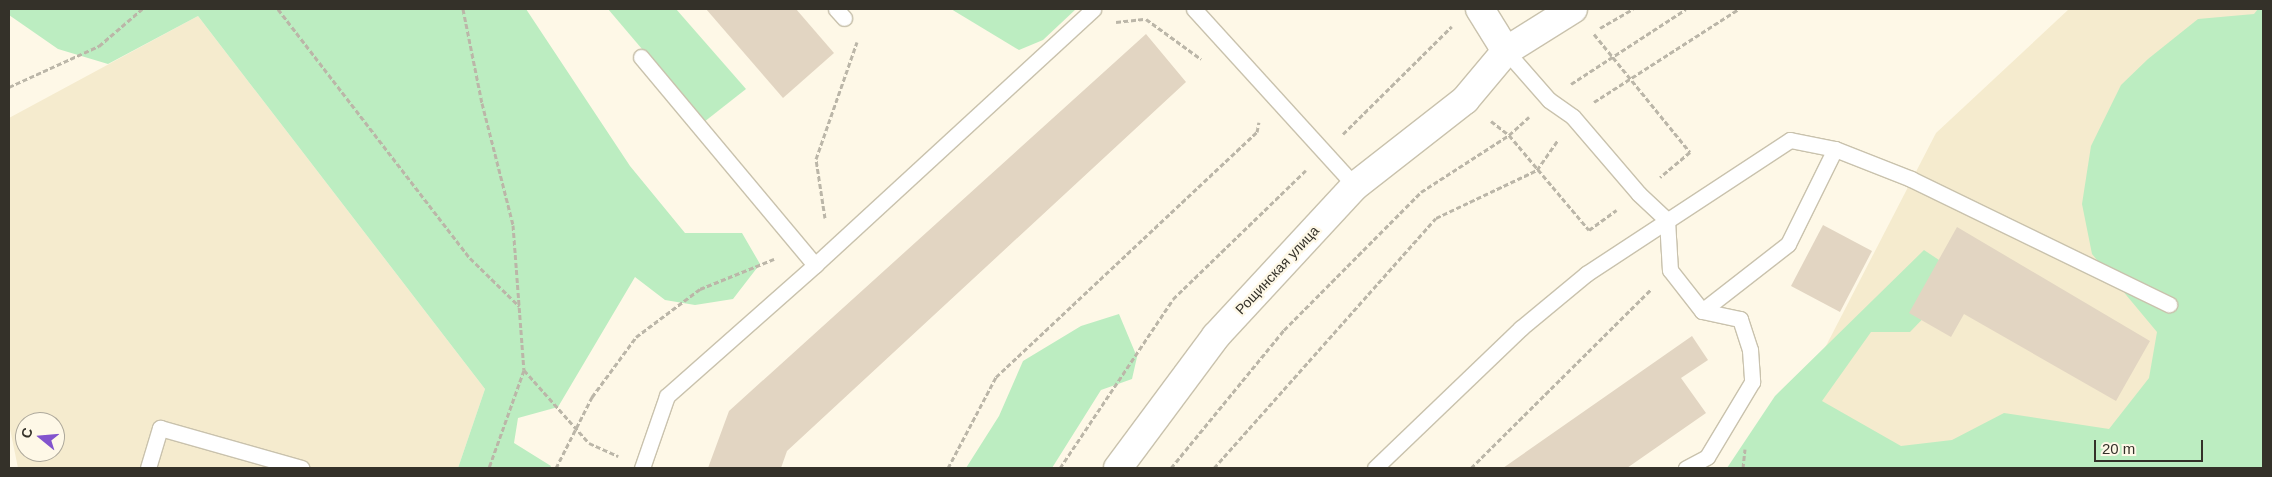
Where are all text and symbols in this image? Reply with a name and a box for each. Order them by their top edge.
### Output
street label: Рощинская улица [1232,222,1322,318]
north arrow [15,412,65,462]
text: С [17,426,36,440]
scale bar [2097,430,2206,462]
text: 20 m [2102,440,2135,457]

